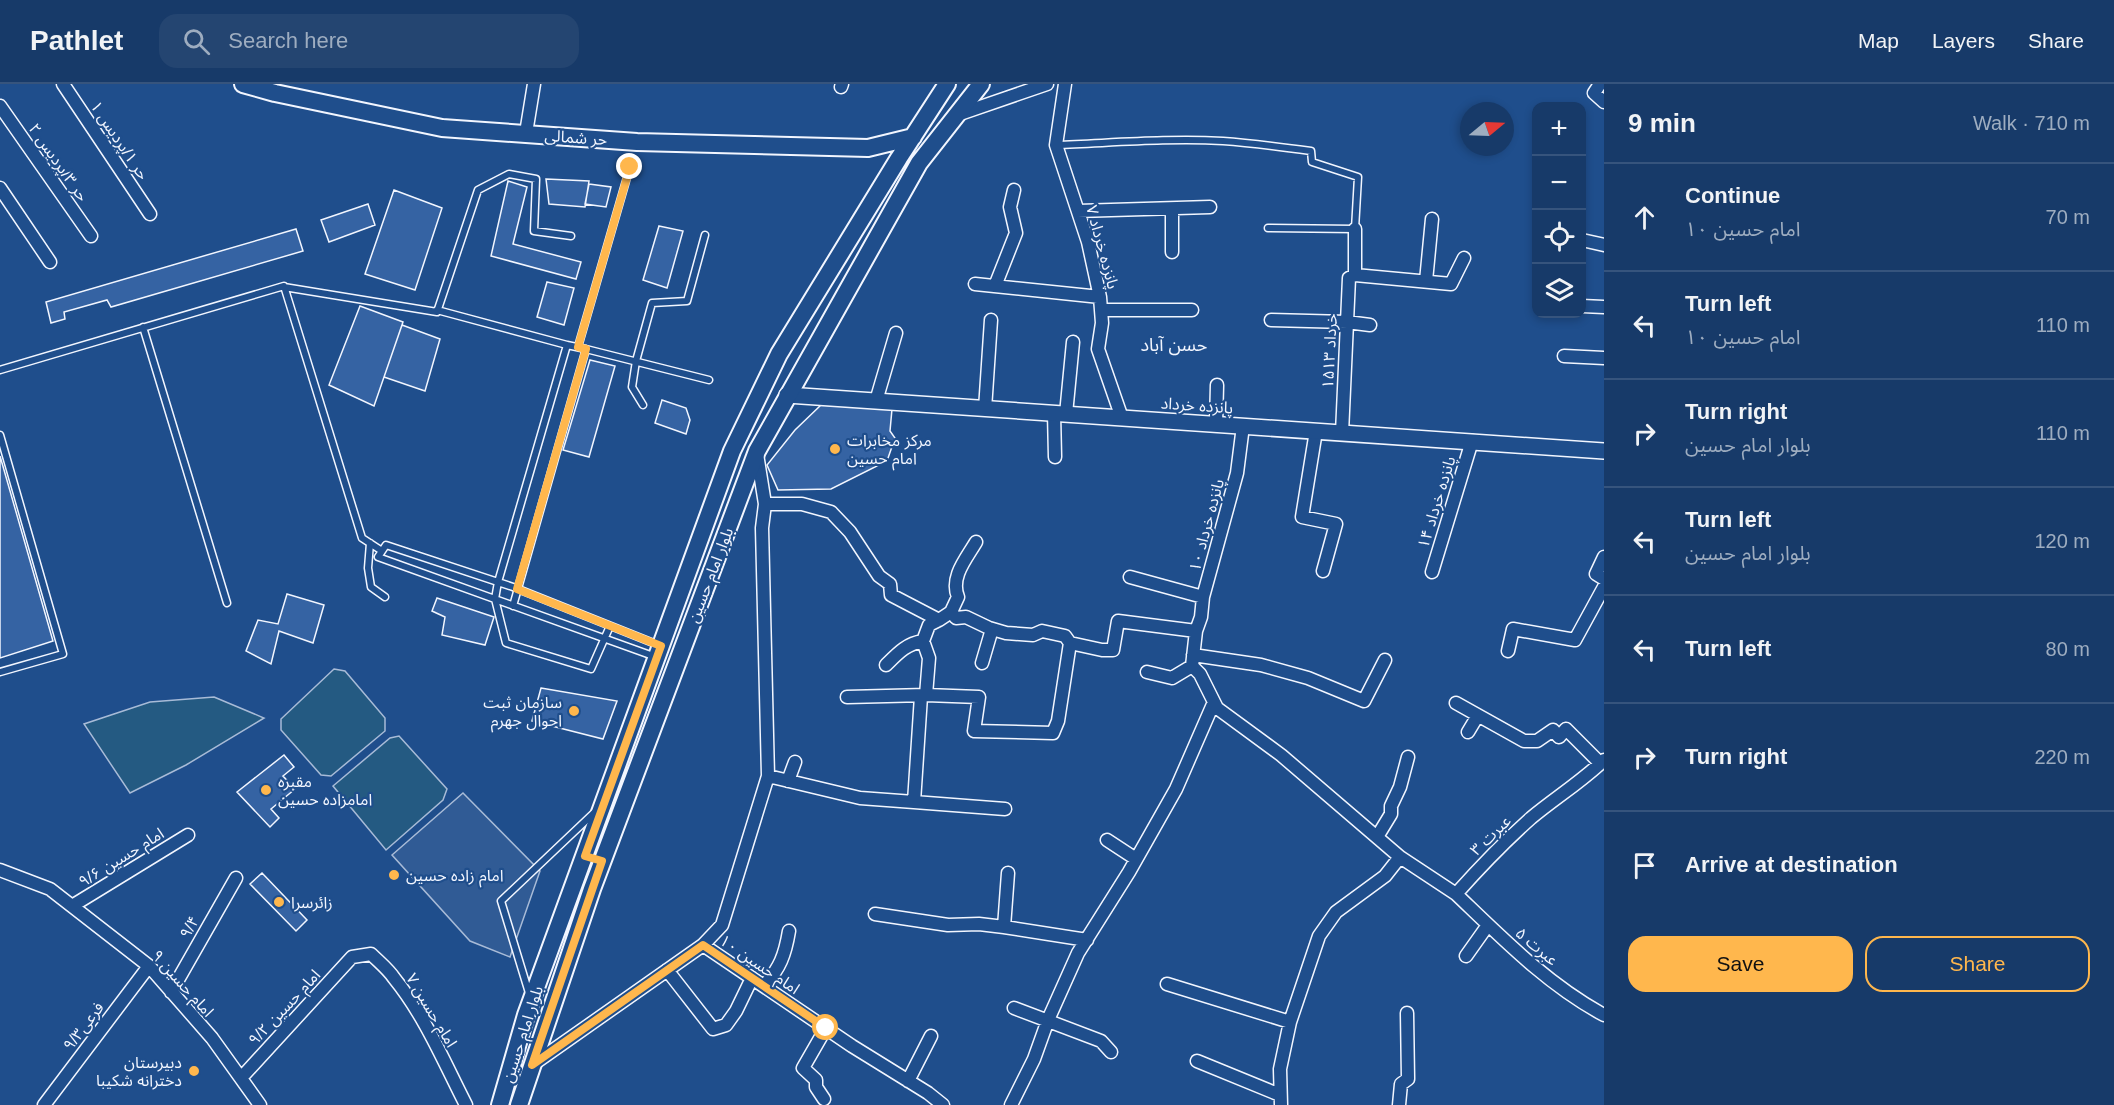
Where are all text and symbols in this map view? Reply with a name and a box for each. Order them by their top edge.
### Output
search box [159,14,579,68]
text: Pathlet [30,25,123,56]
icon: search [180,25,213,58]
text: Search here [228,28,348,53]
text: Map [1858,29,1899,52]
text: Layers [1932,29,1995,52]
text: Share [2028,29,2084,52]
street label: حر ۱/پردیس ۱ [85,98,152,184]
north arrow [1460,102,1514,156]
map controls [1532,102,1586,318]
button: + [1532,102,1586,156]
text: 9 min [1628,108,1696,138]
text: Walk · 710 m [1973,112,2090,134]
street label: حر ۳/پردیس ۲ [24,120,92,206]
street label: حر شمالی [544,127,608,149]
route end [616,153,642,179]
button: − [1532,156,1586,210]
text: Continue [1685,183,1780,208]
icon: ahead [1628,201,1661,234]
street label: پانزده خرداد ۷ [1081,203,1122,291]
text: 70 m [2046,206,2090,228]
button: locate [1532,210,1586,264]
text: امام حسین ۱۰ [1685,218,1801,240]
button: layers [1532,264,1586,318]
text: Turn left [1685,291,1771,316]
icon: left [1628,309,1661,342]
street label: ۱۵خرداد ۱۳ [1319,313,1341,389]
text: 110 m [2036,314,2090,336]
text: امام حسین ۱۰ [1685,326,1801,348]
district label: حسن آباد [1141,335,1207,356]
street label: پانزده خرداد [1160,394,1234,419]
text: Turn right [1685,399,1787,424]
icon: right [1628,417,1661,450]
text: 110 m [2036,422,2090,444]
place label: مرکز مخابرات امام حسین [847,432,932,471]
text: بلوار امام حسین [1685,434,1811,456]
marker: مرکز مخابرات امام حسین [828,442,842,456]
street label: پانزده خرداد ۱۴ [1414,454,1461,551]
street label: پانزده خرداد ۱۰ [1186,477,1229,574]
text: Turn left [1685,507,1771,532]
street label: بلوار امام حسین [685,525,740,627]
icon: left [1628,525,1661,558]
text: 120 m [2034,530,2090,552]
text: بلوار امام حسین [1685,542,1811,564]
icon: left [1628,633,1661,666]
text: Turn left [1685,636,1771,661]
text: 80 m [2046,638,2090,660]
place label: سازمان ثبت احوال جهرم [483,694,562,733]
marker: سازمان ثبت احوال جهرم [567,704,581,718]
icon: right [1628,741,1661,774]
text: Turn right [1685,744,1787,769]
text: 220 m [2034,746,2090,768]
place label: مقبره امامزاده حسین [278,773,372,809]
marker: مقبره امامزاده حسین [259,783,273,797]
street label: عبرت ۳ [1467,812,1515,859]
street label: امام حسین ۹/۶ [76,825,169,894]
icon: arrive [1628,849,1661,882]
text: Arrive at destination [1685,852,1898,877]
place label: امام زاده حسین [406,867,504,888]
marker: امام زاده حسین [387,868,401,882]
place label: زائرسرا [291,894,333,912]
marker: زائرسرا [272,895,286,909]
street label: ۹/۴ [176,913,202,941]
street label: عبرت ۵ [1512,924,1561,970]
street label: امام حسین ۱۰ [714,932,803,1001]
button: Save [1628,936,1853,992]
button: Share [1865,936,2090,992]
street label: امام حسین ۹ [145,947,217,1023]
street label: امام حسین ۹/۲ [245,966,327,1051]
street label: امام حسین ۷ [399,970,460,1052]
street label: بلوار امام حسین [499,984,550,1086]
street label: فرعی۹/۳ [60,999,108,1054]
route start [812,1014,838,1040]
place label: دبیرستان دخترانه شکیبا [96,1054,182,1090]
marker: دبیرستان دخترانه شکیبا [187,1064,201,1078]

